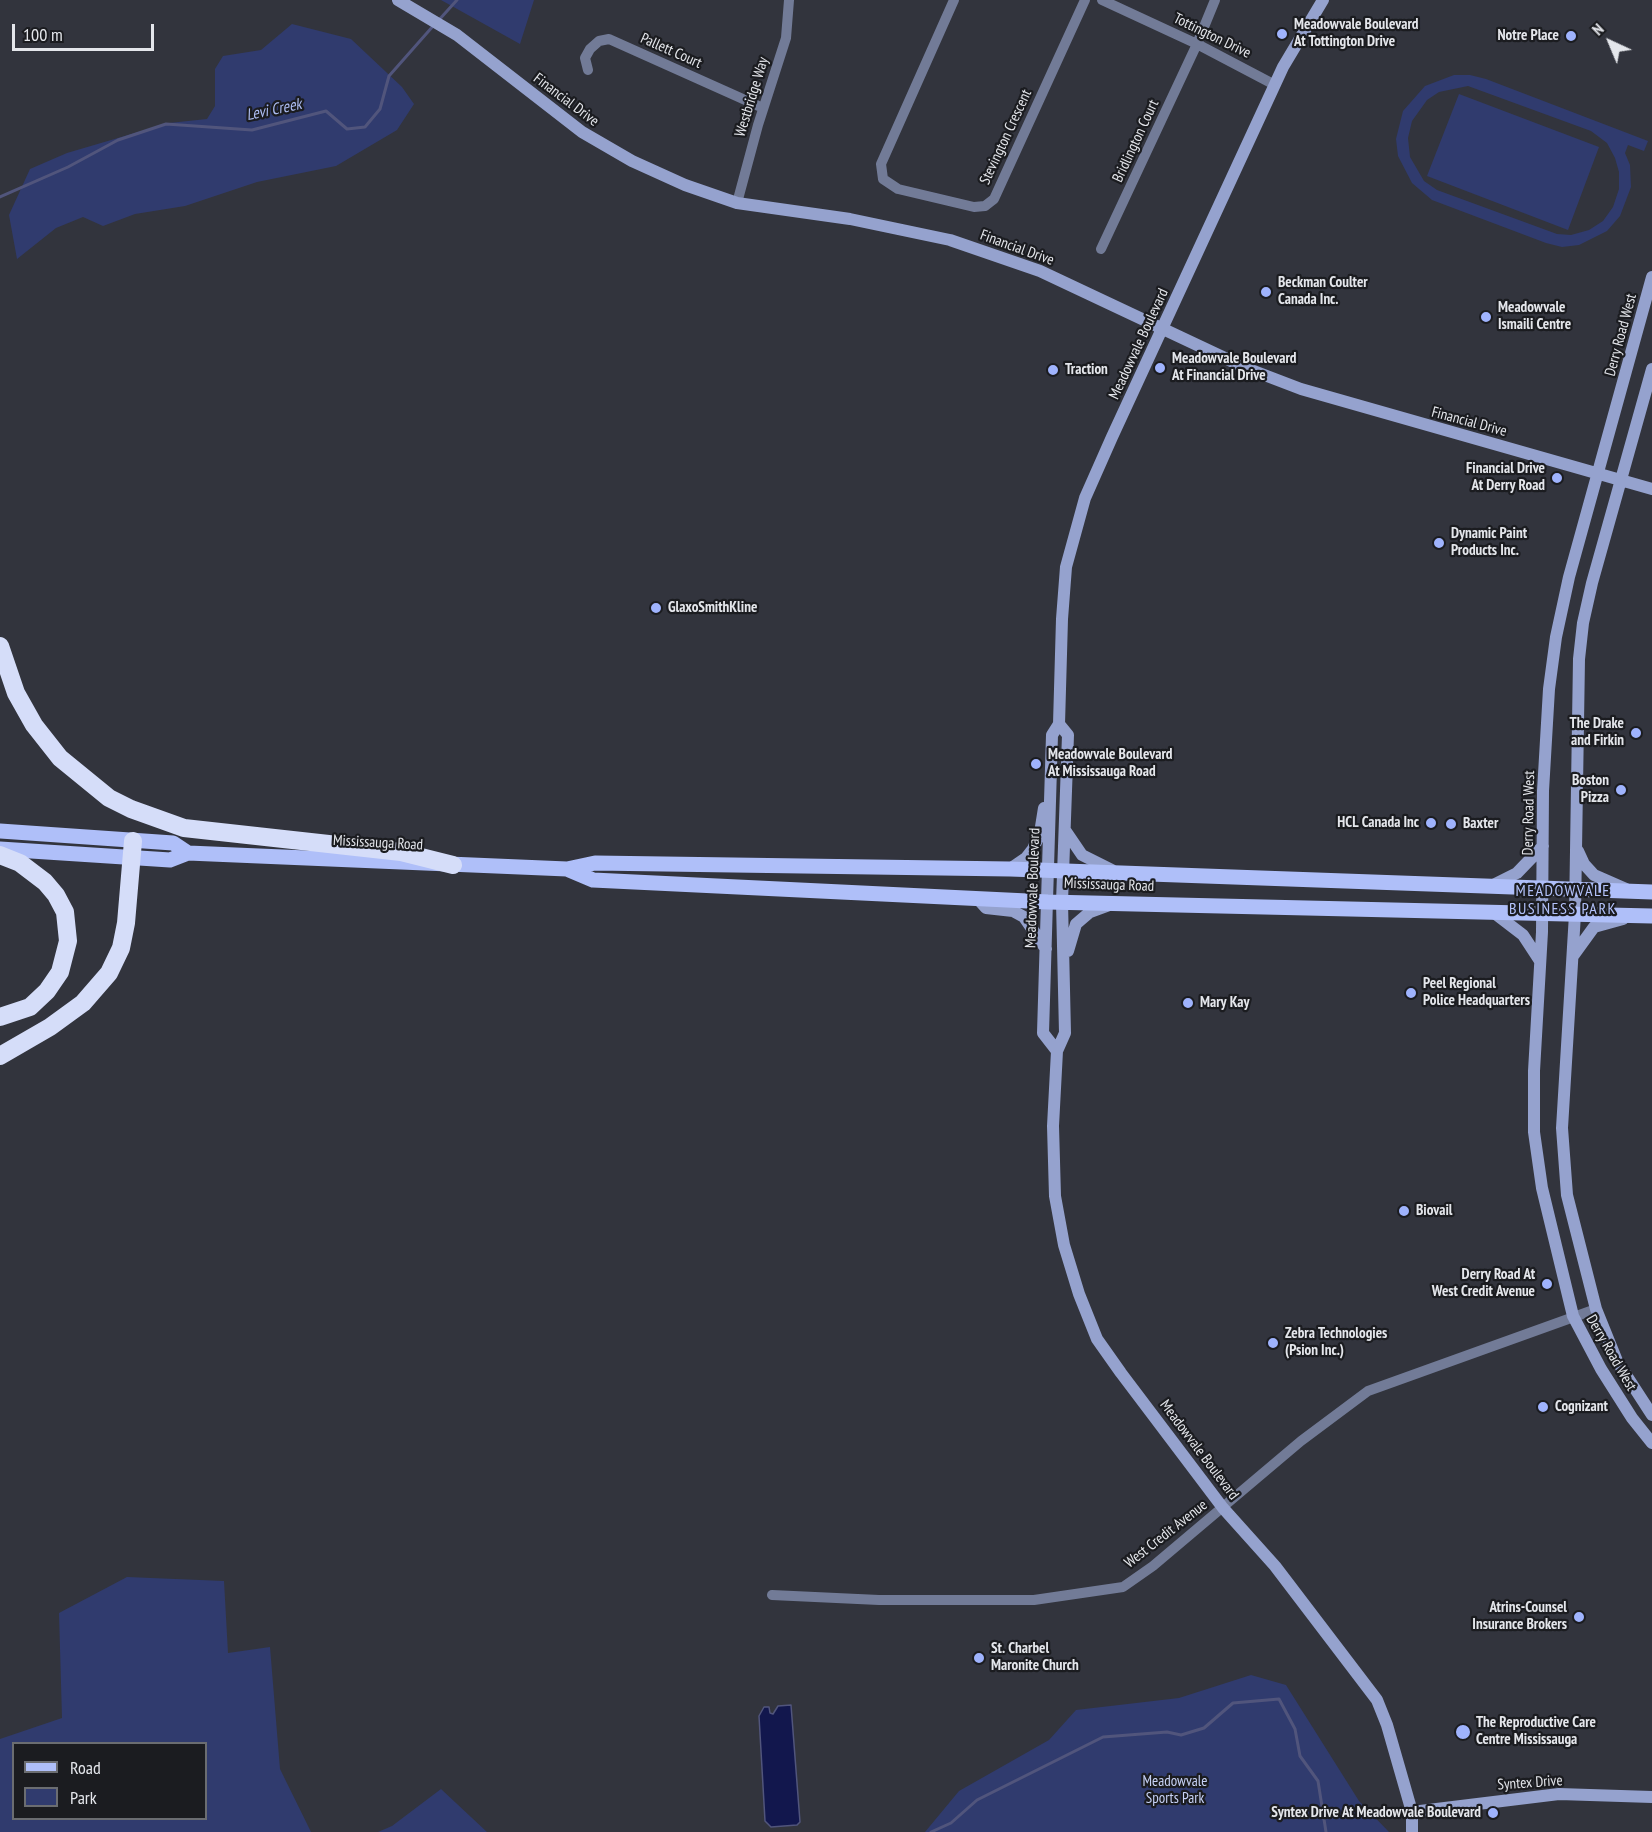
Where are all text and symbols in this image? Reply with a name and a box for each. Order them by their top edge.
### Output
street label: Tottington Drive [1170,10,1254,62]
scale bar [15,12,158,50]
north arrow [1580,12,1640,72]
place label: Meadowvale Boulevard At Tottington Drive [1294,16,1418,51]
text: N [1587,19,1608,39]
text: 100 m [23,23,63,46]
marker: Meadowvale Boulevard At Tottington Drive [1275,27,1289,41]
place label: Notre Place [1498,27,1559,45]
marker: Notre Place [1564,29,1578,43]
street label: Pallett Court [638,30,704,72]
street label: Westbridge Way [731,55,773,139]
street label: Financial Drive [530,70,602,130]
street label: Stevington Crescent [976,87,1036,187]
water label: Levi Creek [245,95,303,125]
street label: Bridlington Court [1109,97,1163,185]
street label: Financial Drive [978,226,1056,270]
place label: Beckman Coulter Canada Inc. [1278,274,1368,309]
marker: Beckman Coulter Canada Inc. [1259,285,1273,299]
street label: Meadowvale Boulevard [1105,286,1173,402]
street label: Derry Road West [1601,292,1641,378]
place label: Meadowvale Ismaili Centre [1498,299,1571,334]
marker: Meadowvale Ismaili Centre [1479,310,1493,324]
place label: Meadowvale Boulevard At Financial Drive [1172,350,1296,385]
place label: Traction [1065,361,1108,379]
marker: Meadowvale Boulevard At Financial Drive [1153,361,1167,375]
marker: Traction [1046,363,1060,377]
street label: Financial Drive [1429,403,1509,441]
place label: Financial Drive At Derry Road [1466,460,1545,495]
marker: Financial Drive At Derry Road [1550,471,1564,485]
place label: Dynamic Paint Products Inc. [1451,525,1527,560]
marker: Dynamic Paint Products Inc. [1432,536,1446,550]
place label: GlaxoSmithKline [668,599,757,617]
marker: GlaxoSmithKline [649,601,663,615]
place label: The Drake and Firkin [1570,715,1624,750]
marker: The Drake and Firkin [1629,726,1643,740]
place label: Meadowvale Boulevard At Mississauga Road [1048,746,1172,781]
marker: Meadowvale Boulevard At Mississauga Road [1029,757,1043,771]
street label: Derry Road West [1519,770,1539,856]
place label: Boston Pizza [1572,772,1609,807]
marker: Boston Pizza [1614,783,1628,797]
place label: HCL Canada Inc [1337,814,1419,832]
place label: Baxter [1463,815,1498,833]
marker: HCL Canada Inc [1424,816,1438,830]
marker: Baxter [1444,817,1458,831]
street label: Meadowvale Boulevard [1022,828,1044,948]
street label: Mississauga Road [333,832,423,854]
street label: Mississauga Road [1064,874,1154,896]
district label: MEADOWVALE BUSINESS PARK [1509,881,1617,919]
place label: Peel Regional Police Headquarters [1423,975,1530,1010]
marker: Peel Regional Police Headquarters [1404,986,1418,1000]
place label: Mary Kay [1200,994,1249,1012]
marker: Mary Kay [1181,996,1195,1010]
place label: Biovail [1416,1202,1452,1220]
marker: Biovail [1397,1204,1411,1218]
place label: Derry Road At West Credit Avenue [1432,1266,1535,1301]
marker: Derry Road At West Credit Avenue [1540,1277,1554,1291]
street label: Derry Road West [1582,1312,1640,1394]
place label: Zebra Technologies (Psion Inc.) [1285,1325,1387,1360]
marker: Zebra Technologies (Psion Inc.) [1266,1336,1280,1350]
street label: Meadowvale Boulevard [1156,1397,1242,1503]
place label: Cognizant [1555,1398,1608,1416]
marker: Cognizant [1536,1400,1550,1414]
street label: West Credit Avenue [1121,1496,1211,1572]
place label: Atrins-Counsel Insurance Brokers [1472,1599,1567,1634]
marker: Atrins-Counsel Insurance Brokers [1572,1610,1586,1624]
place label: St. Charbel Maronite Church [991,1640,1079,1675]
marker: St. Charbel Maronite Church [972,1651,986,1665]
place label: The Reproductive Care Centre Mississauga [1476,1714,1596,1749]
marker: The Reproductive Care Centre Mississauga [1454,1723,1472,1741]
legend [12,1742,207,1820]
text: Road [70,1756,101,1779]
street label: Syntex Drive [1497,1772,1563,1794]
park label: Meadowvale Sports Park [1142,1773,1208,1808]
text: Park [70,1786,97,1809]
place label: Syntex Drive At Meadowvale Boulevard [1271,1804,1481,1822]
marker: Syntex Drive At Meadowvale Boulevard [1486,1806,1500,1820]

